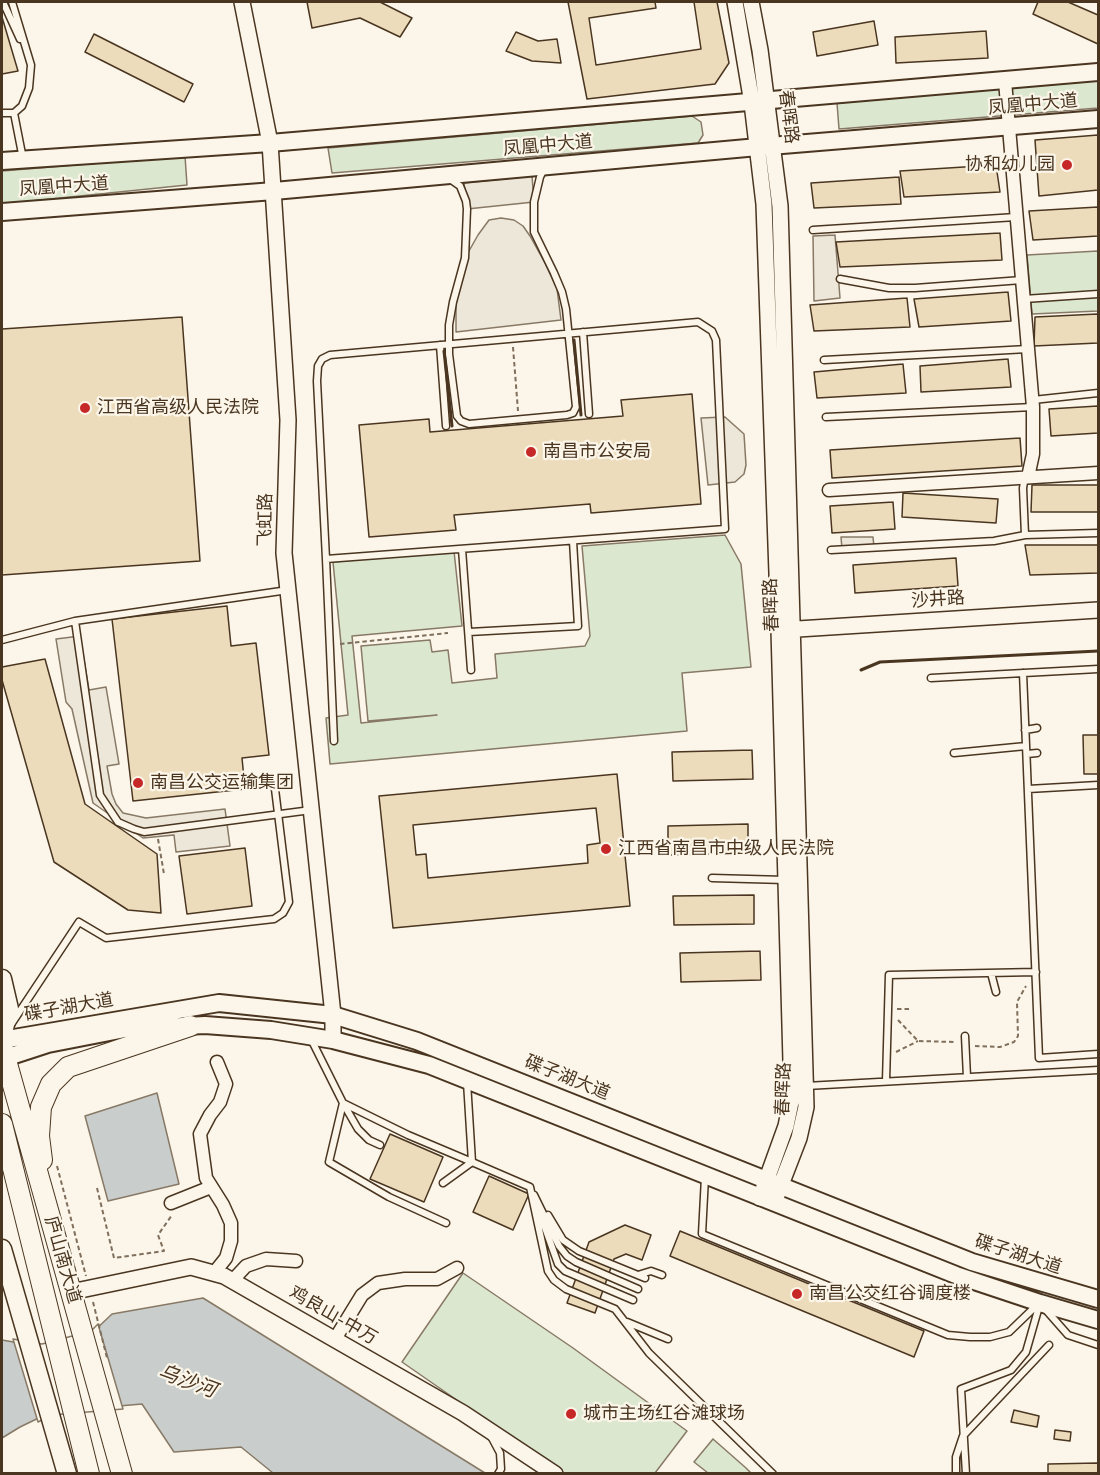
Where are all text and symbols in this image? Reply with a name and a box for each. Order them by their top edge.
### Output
street label: 春晖路 [774,89,802,145]
street label: 凤凰中大道 [987,90,1079,120]
street label: 凤凰中大道 [502,131,594,161]
place label: 协和幼儿园 [965,154,1055,176]
marker: 协和幼儿园 [1060,158,1074,172]
street label: 凤凰中大道 [18,173,110,201]
place label: 江西省高级人民法院 [97,397,259,419]
marker: 江西省高级人民法院 [78,401,92,415]
place label: 南昌市公安局 [543,441,651,463]
marker: 南昌市公安局 [524,445,538,459]
street label: 飞虹路 [255,493,277,547]
street label: 春晖路 [760,578,784,632]
street label: 沙井路 [910,587,966,613]
place label: 南昌公交运输集团 [150,772,294,794]
marker: 南昌公交运输集团 [131,776,145,790]
place label: 江西省南昌市中级人民法院 [618,838,834,860]
marker: 江西省南昌市中级人民法院 [599,842,613,856]
street label: 碟子湖大道 [23,990,115,1026]
street label: 碟子湖大道 [521,1051,613,1105]
street label: 春晖路 [772,1062,796,1116]
street label: 庐山南大道 [39,1214,85,1306]
street label: 碟子湖大道 [972,1231,1064,1279]
street label: 鸡良山-中万 [285,1282,381,1350]
place label: 南昌公交红谷调度楼 [809,1283,971,1305]
marker: 南昌公交红谷调度楼 [790,1287,804,1301]
water label: 乌沙河 [155,1360,219,1404]
place label: 城市主场红谷滩球场 [583,1403,745,1425]
marker: 城市主场红谷滩球场 [564,1407,578,1421]

